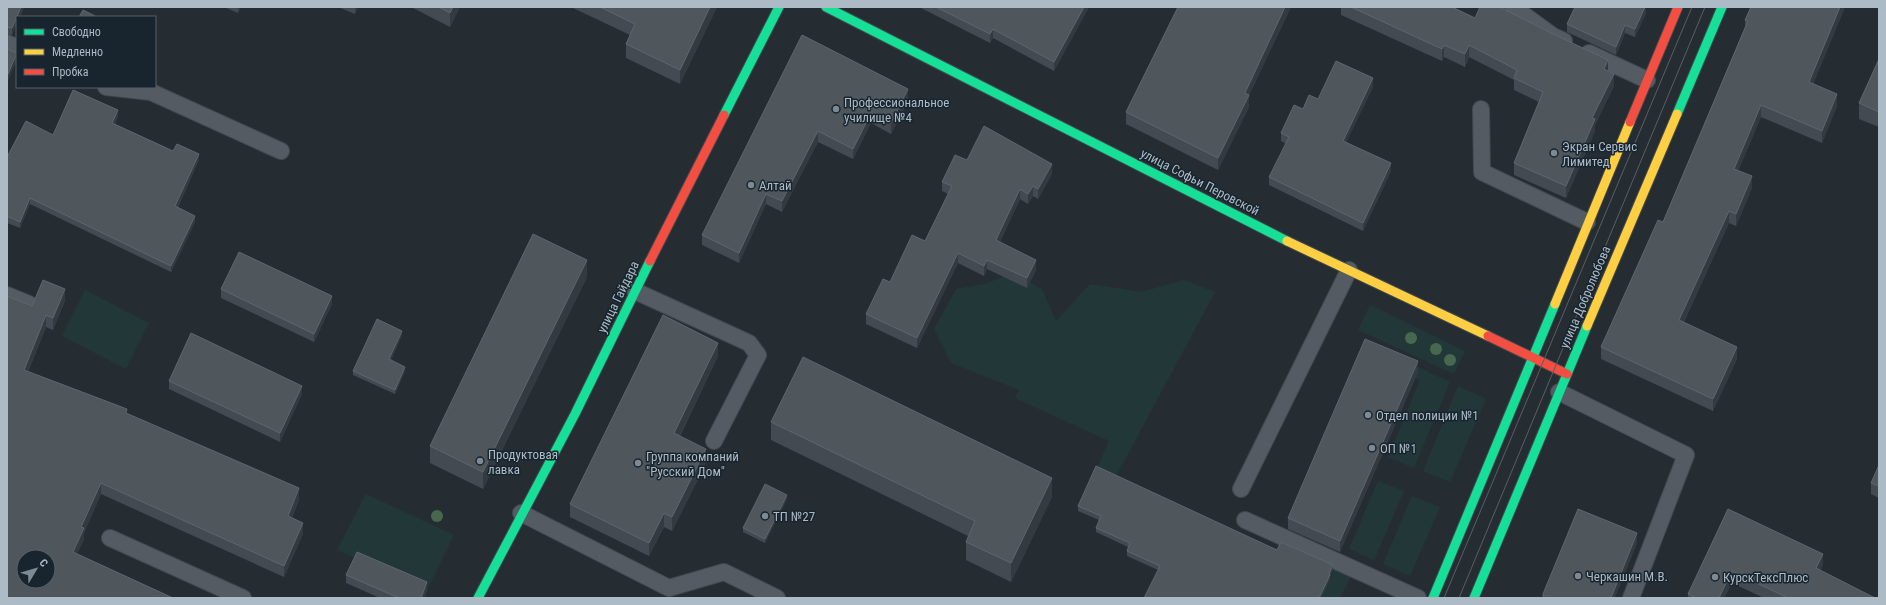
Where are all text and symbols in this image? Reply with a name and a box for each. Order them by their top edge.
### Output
legend [16,16,156,88]
text: Свободно [52,25,101,39]
text: Медленно [52,45,103,59]
text: Пробка [52,65,89,79]
place label: Профессиональное училище №4 [844,95,949,125]
marker: Профессиональное училище №4 [831,104,841,114]
place label: Экран Сервис Лимитед [1562,139,1637,169]
street label: улица Софьи Перовской [1138,146,1262,218]
marker: Экран Сервис Лимитед [1549,148,1559,158]
place label: Алтай [759,178,792,193]
marker: Алтай [746,180,756,190]
street label: улица Добролюбова [1557,243,1613,351]
street label: улица Гайдара [594,259,642,335]
place label: Отдел полиции №1 [1376,408,1479,423]
marker: Отдел полиции №1 [1363,410,1373,420]
place label: ОП №1 [1380,441,1417,456]
marker: ОП №1 [1367,443,1377,453]
place label: Продуктовая лавка [488,447,558,477]
place label: Группа компаний "Русский Дом" [646,449,739,479]
marker: Продуктовая лавка [475,456,485,466]
marker: Группа компаний "Русский Дом" [633,458,643,468]
place label: ТП №27 [773,509,815,524]
marker: ТП №27 [760,511,770,521]
north arrow [16,549,56,589]
text: С [36,557,51,570]
place label: Черкашин М.В. [1586,569,1668,584]
place label: КурскТексПлюс [1723,570,1808,585]
marker: Черкашин М.В. [1573,571,1583,581]
marker: КурскТексПлюс [1710,572,1720,582]

